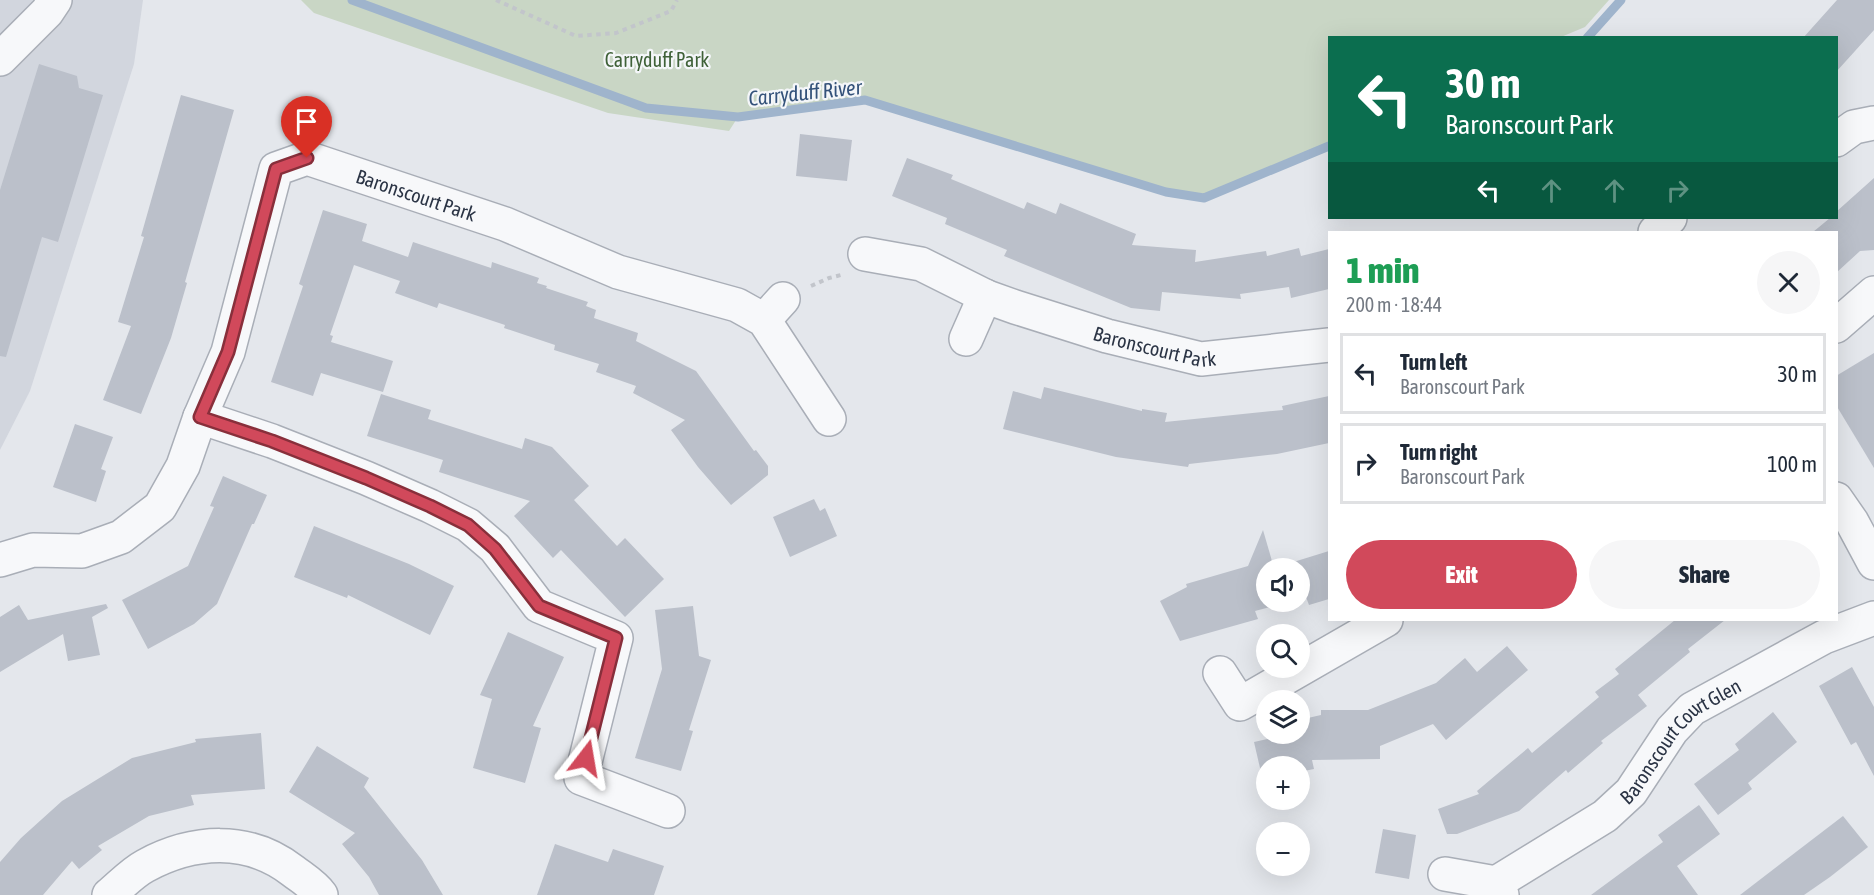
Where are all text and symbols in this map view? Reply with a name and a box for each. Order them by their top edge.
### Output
park label: Carryduff Park [605,48,709,71]
text: 30 m [1445,59,1520,107]
icon: left [1346,60,1424,138]
water label: Carryduff River [747,74,864,110]
pin [281,96,332,158]
icon: arrive [290,105,323,138]
text: Baronscourt Park [1445,109,1614,140]
street label: Baronscourt Park [353,164,479,225]
icon: left [1472,174,1505,207]
icon: ahead [1535,174,1568,207]
icon: ahead [1598,174,1631,207]
icon: right [1661,174,1694,207]
text: 1 min [1346,249,1420,291]
button: close [1757,251,1820,314]
text: 200 m · 18:44 [1346,293,1442,316]
street label: Baronscourt Park [1091,321,1217,370]
text: Turn left [1400,349,1467,375]
icon: left [1349,357,1382,390]
text: 30 m [1777,361,1817,387]
text: Baronscourt Park [1400,375,1525,398]
text: Turn right [1400,439,1477,465]
icon: right [1349,447,1382,480]
text: 100 m [1767,451,1817,477]
text: Baronscourt Park [1400,465,1525,488]
button: Exit [1346,540,1577,609]
button: Share [1589,540,1820,609]
map controls [1256,558,1310,876]
button: sound [1256,558,1310,612]
button: search [1256,624,1310,678]
street label: Baronscourt Court Glen [1615,673,1745,808]
button: layers [1256,690,1310,744]
position arrow [554,726,618,790]
button: + [1256,756,1310,810]
button: − [1256,822,1310,876]

